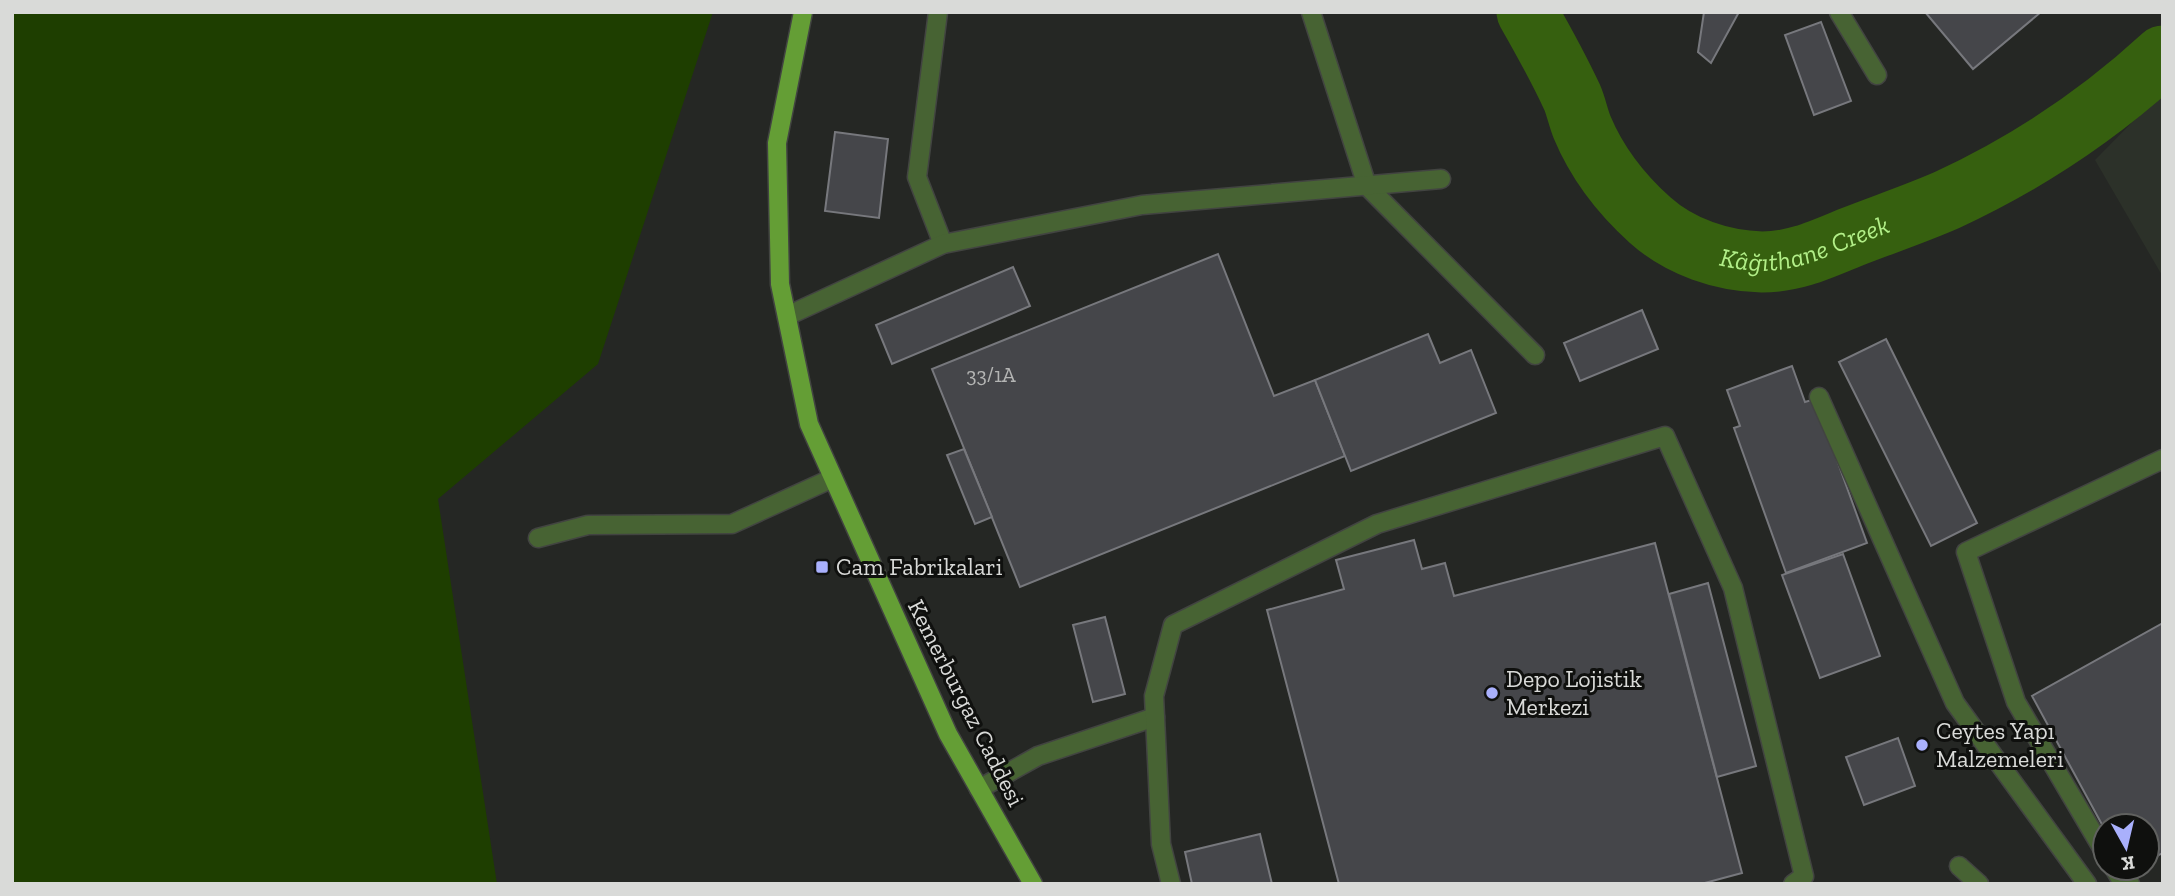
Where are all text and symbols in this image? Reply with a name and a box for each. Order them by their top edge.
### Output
water label: Kâğıthane Creek [1717,208,1893,278]
house number: 33/1A [966,362,1016,387]
place label: Cam Fabrikalari [836,552,1003,581]
marker: Cam Fabrikalari [814,559,830,575]
street label: Kemerburgaz Caddesi [902,595,1031,811]
place label: Depo Lojistik Merkezi [1506,664,1642,721]
marker: Depo Lojistik Merkezi [1484,685,1500,701]
place label: Ceytes Yapı Malzemeleri [1936,716,2064,773]
marker: Ceytes Yapı Malzemeleri [1914,737,1930,753]
north arrow [2091,812,2161,882]
text: K [2120,851,2136,876]

